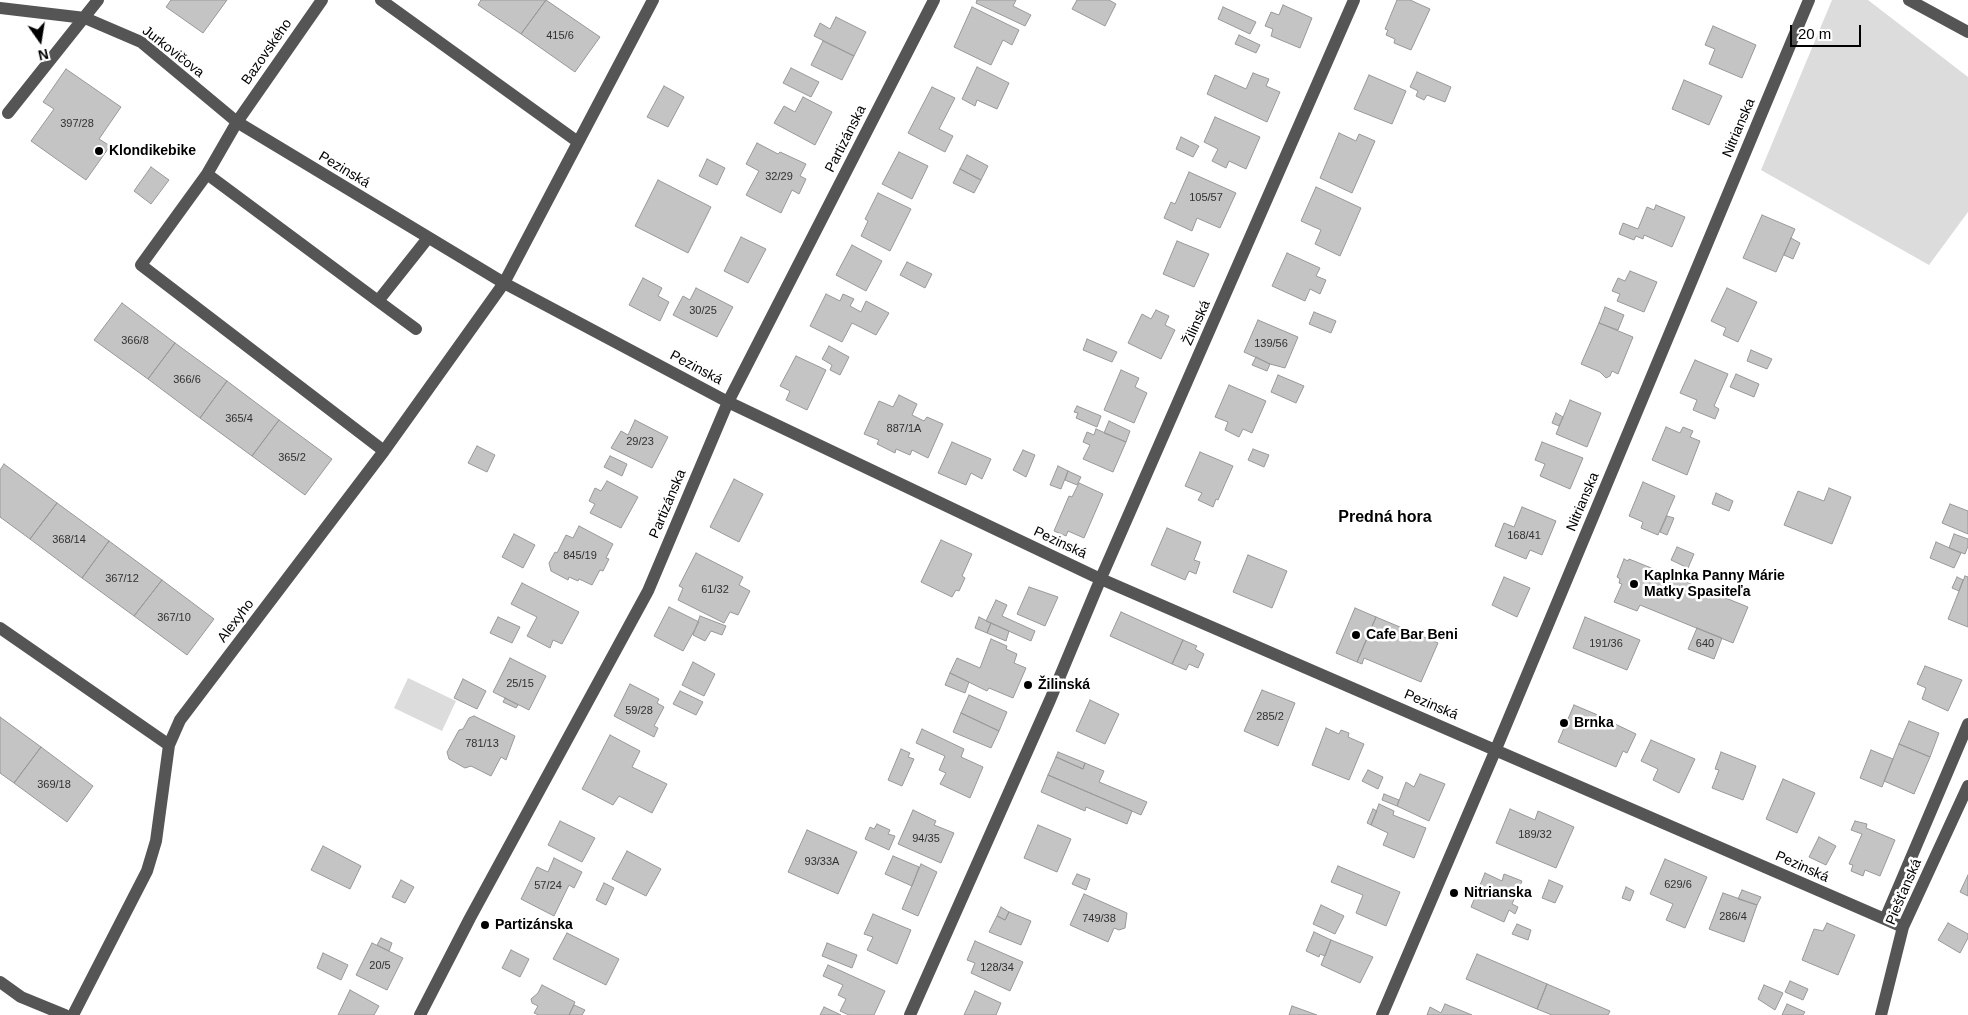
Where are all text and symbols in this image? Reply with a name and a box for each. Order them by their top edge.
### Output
north arrow [15,15,65,65]
scale bar [1793,15,1864,47]
street label: Bazovského [238,16,296,88]
street label: Jurkovičova [139,23,207,81]
text: 20 m [1798,25,1831,42]
house number: 415/6 [546,29,574,43]
text: N [37,46,50,64]
street label: Nitrianska [1719,96,1759,160]
street label: Partizánska [822,103,870,175]
house number: 397/28 [60,117,94,131]
place label: Klondikebike [109,143,196,159]
marker: Klondikebike [93,145,105,157]
street label: Pezinská [315,148,373,192]
house number: 32/29 [765,170,793,184]
house number: 105/57 [1189,191,1223,205]
street label: Žilinská [1180,298,1214,348]
house number: 30/25 [689,304,717,318]
house number: 366/8 [121,334,149,348]
house number: 139/56 [1254,337,1288,351]
street label: Pezinská [667,347,725,389]
house number: 366/6 [173,373,201,387]
house number: 365/4 [225,412,253,426]
house number: 887/1A [887,422,921,436]
house number: 29/23 [626,435,654,449]
house number: 365/2 [278,451,306,465]
street label: Partizánska [646,467,690,541]
street label: Nitrianska [1563,470,1603,534]
district label: Predná hora [1338,508,1432,528]
street label: Pezinská [1031,523,1089,563]
house number: 168/41 [1507,529,1541,543]
house number: 368/14 [52,533,86,547]
house number: 845/19 [563,549,597,563]
place label: Kaplnka Panny Márie Matky Spasiteľa [1644,568,1785,600]
house number: 367/12 [105,572,139,586]
marker: Kaplnka Panny Márie Matky Spasiteľa [1628,578,1640,590]
house number: 61/32 [701,583,729,597]
street label: Alexyho [214,596,258,646]
house number: 367/10 [157,611,191,625]
place label: Cafe Bar Beni [1366,627,1458,643]
marker: Cafe Bar Beni [1350,629,1362,641]
house number: 191/36 [1589,637,1623,651]
house number: 640 [1696,637,1714,651]
house number: 25/15 [506,677,534,691]
place label: Žilinská [1038,677,1090,693]
marker: Žilinská [1022,679,1034,691]
street label: Pezinská [1402,686,1460,724]
house number: 59/28 [625,704,653,718]
house number: 285/2 [1256,710,1284,724]
place label: Brnka [1574,715,1614,731]
marker: Brnka [1558,717,1570,729]
house number: 781/13 [465,737,499,751]
house number: 369/18 [37,778,71,792]
house number: 189/32 [1518,828,1552,842]
house number: 94/35 [912,832,940,846]
street label: Pezinská [1773,848,1831,886]
house number: 93/33A [805,855,839,869]
street label: Piešťanská [1883,857,1925,927]
house number: 629/6 [1664,878,1692,892]
house number: 57/24 [534,879,562,893]
place label: Nitrianska [1464,885,1532,901]
marker: Nitrianska [1448,887,1460,899]
house number: 286/4 [1719,910,1747,924]
house number: 749/38 [1082,912,1116,926]
place label: Partizánska [495,917,573,933]
marker: Partizánska [479,919,491,931]
house number: 20/5 [369,959,391,973]
house number: 128/34 [980,961,1014,975]

